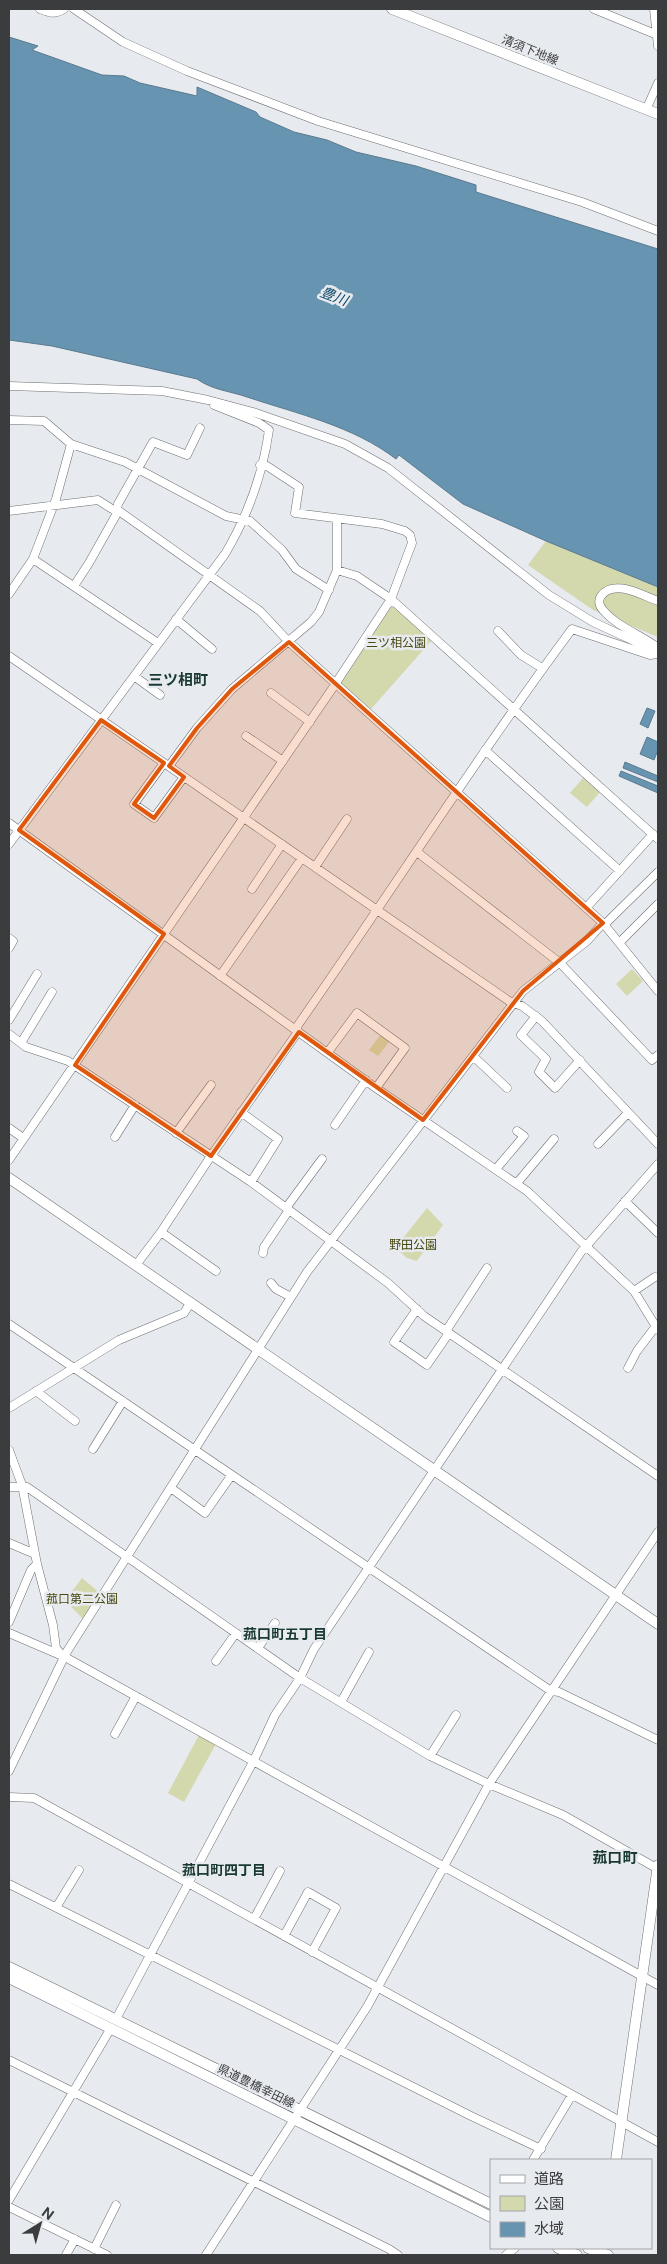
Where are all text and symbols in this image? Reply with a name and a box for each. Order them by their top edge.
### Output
street label: 清須下地線 [500,32,560,68]
water label: 豊川 [318,284,352,309]
park label: 三ツ相公園 [366,636,426,650]
district label: 三ツ相町 [148,671,208,688]
park label: 野田公園 [389,1238,437,1252]
park label: 菰口第二公園 [46,1592,118,1606]
district label: 菰口町五丁目 [243,1626,327,1642]
district label: 菰口町 [592,1849,638,1866]
district label: 菰口町四丁目 [182,1862,266,1878]
street label: 県道豊橋幸田線 [215,2061,297,2111]
legend [490,2159,652,2249]
text: 道路 [534,2170,564,2187]
text: 公園 [534,2195,564,2212]
north arrow [15,2199,65,2249]
text: N [39,2204,57,2223]
text: 水域 [534,2220,564,2237]

